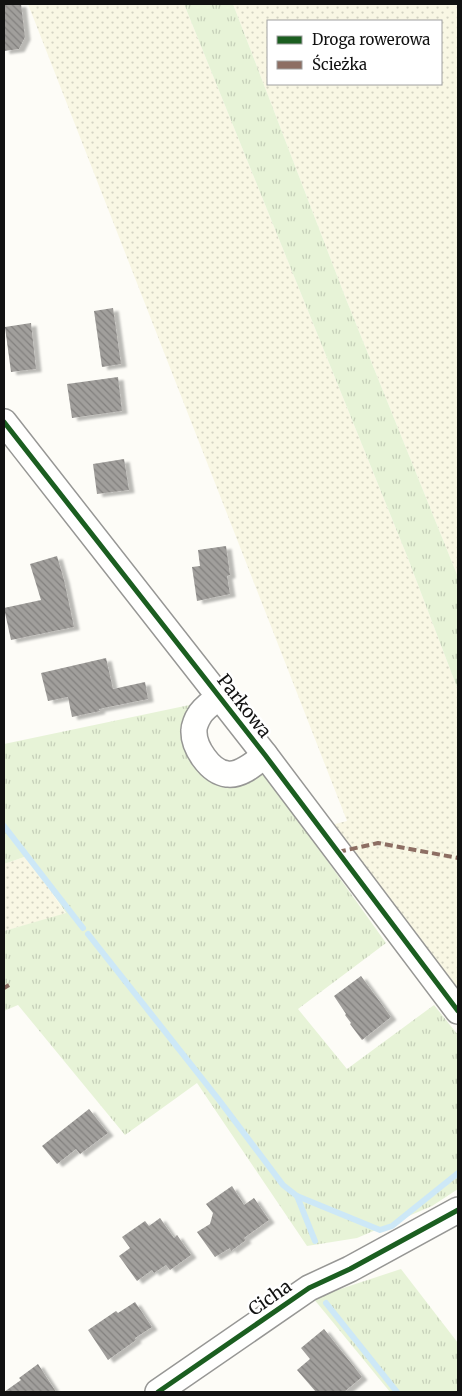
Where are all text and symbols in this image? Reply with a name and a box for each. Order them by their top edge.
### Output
legend [267,20,442,85]
text: Droga rowerowa [312,30,430,49]
text: Ścieżka [312,54,367,74]
street label: Parkowa [212,669,277,743]
street label: Cicha [244,1274,296,1321]

